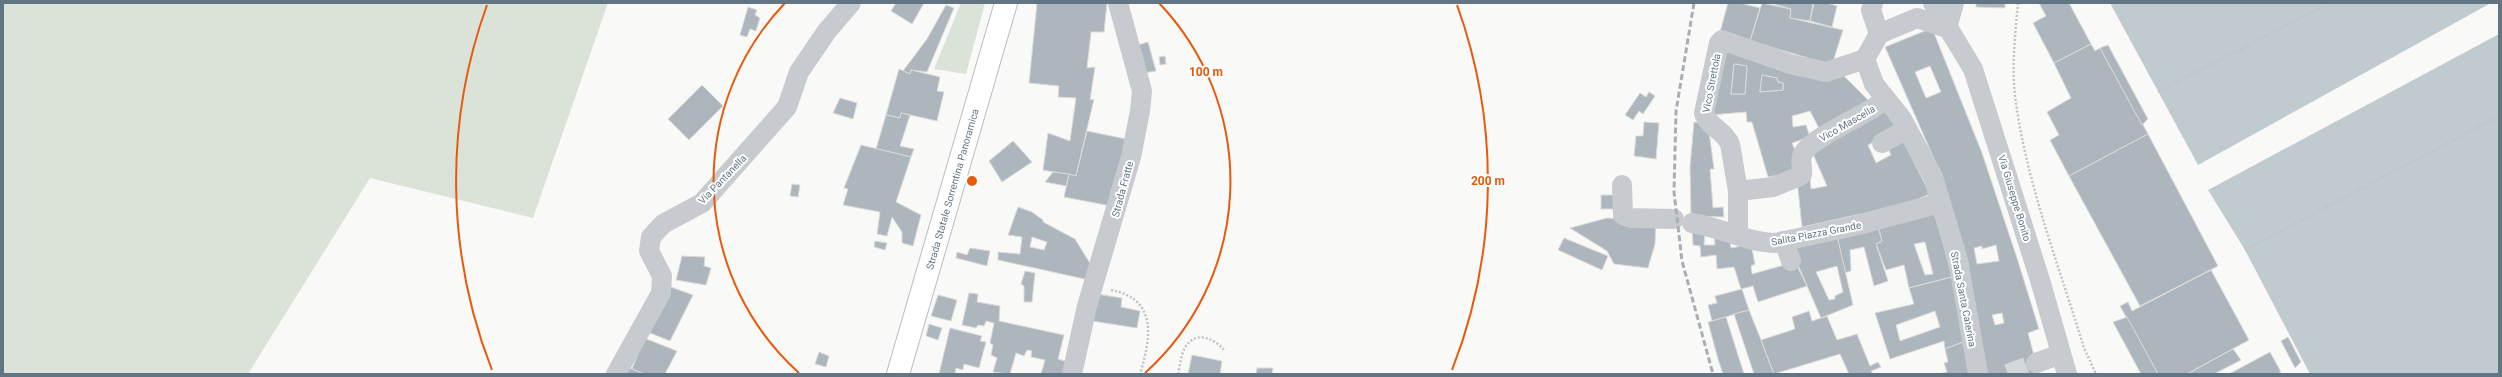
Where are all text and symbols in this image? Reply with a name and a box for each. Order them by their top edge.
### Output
street label: Vico Strettola [1700,53,1723,114]
text: 100 m [1189,65,1223,79]
street label: Vico Mascella [1817,103,1877,144]
street label: Strada Statale Sorrentina Panoramica [924,107,981,271]
street label: Via Pantanella [696,153,748,206]
street label: Via Giuseppe Bonito [1996,154,2033,243]
street label: Strada Fratte [1110,160,1135,218]
centre of rings [965,174,979,188]
text: 200 m [1471,174,1505,188]
street label: Salita Piazza Grande [1770,219,1862,248]
street label: Strada Santa Caterina [1949,251,1978,348]

